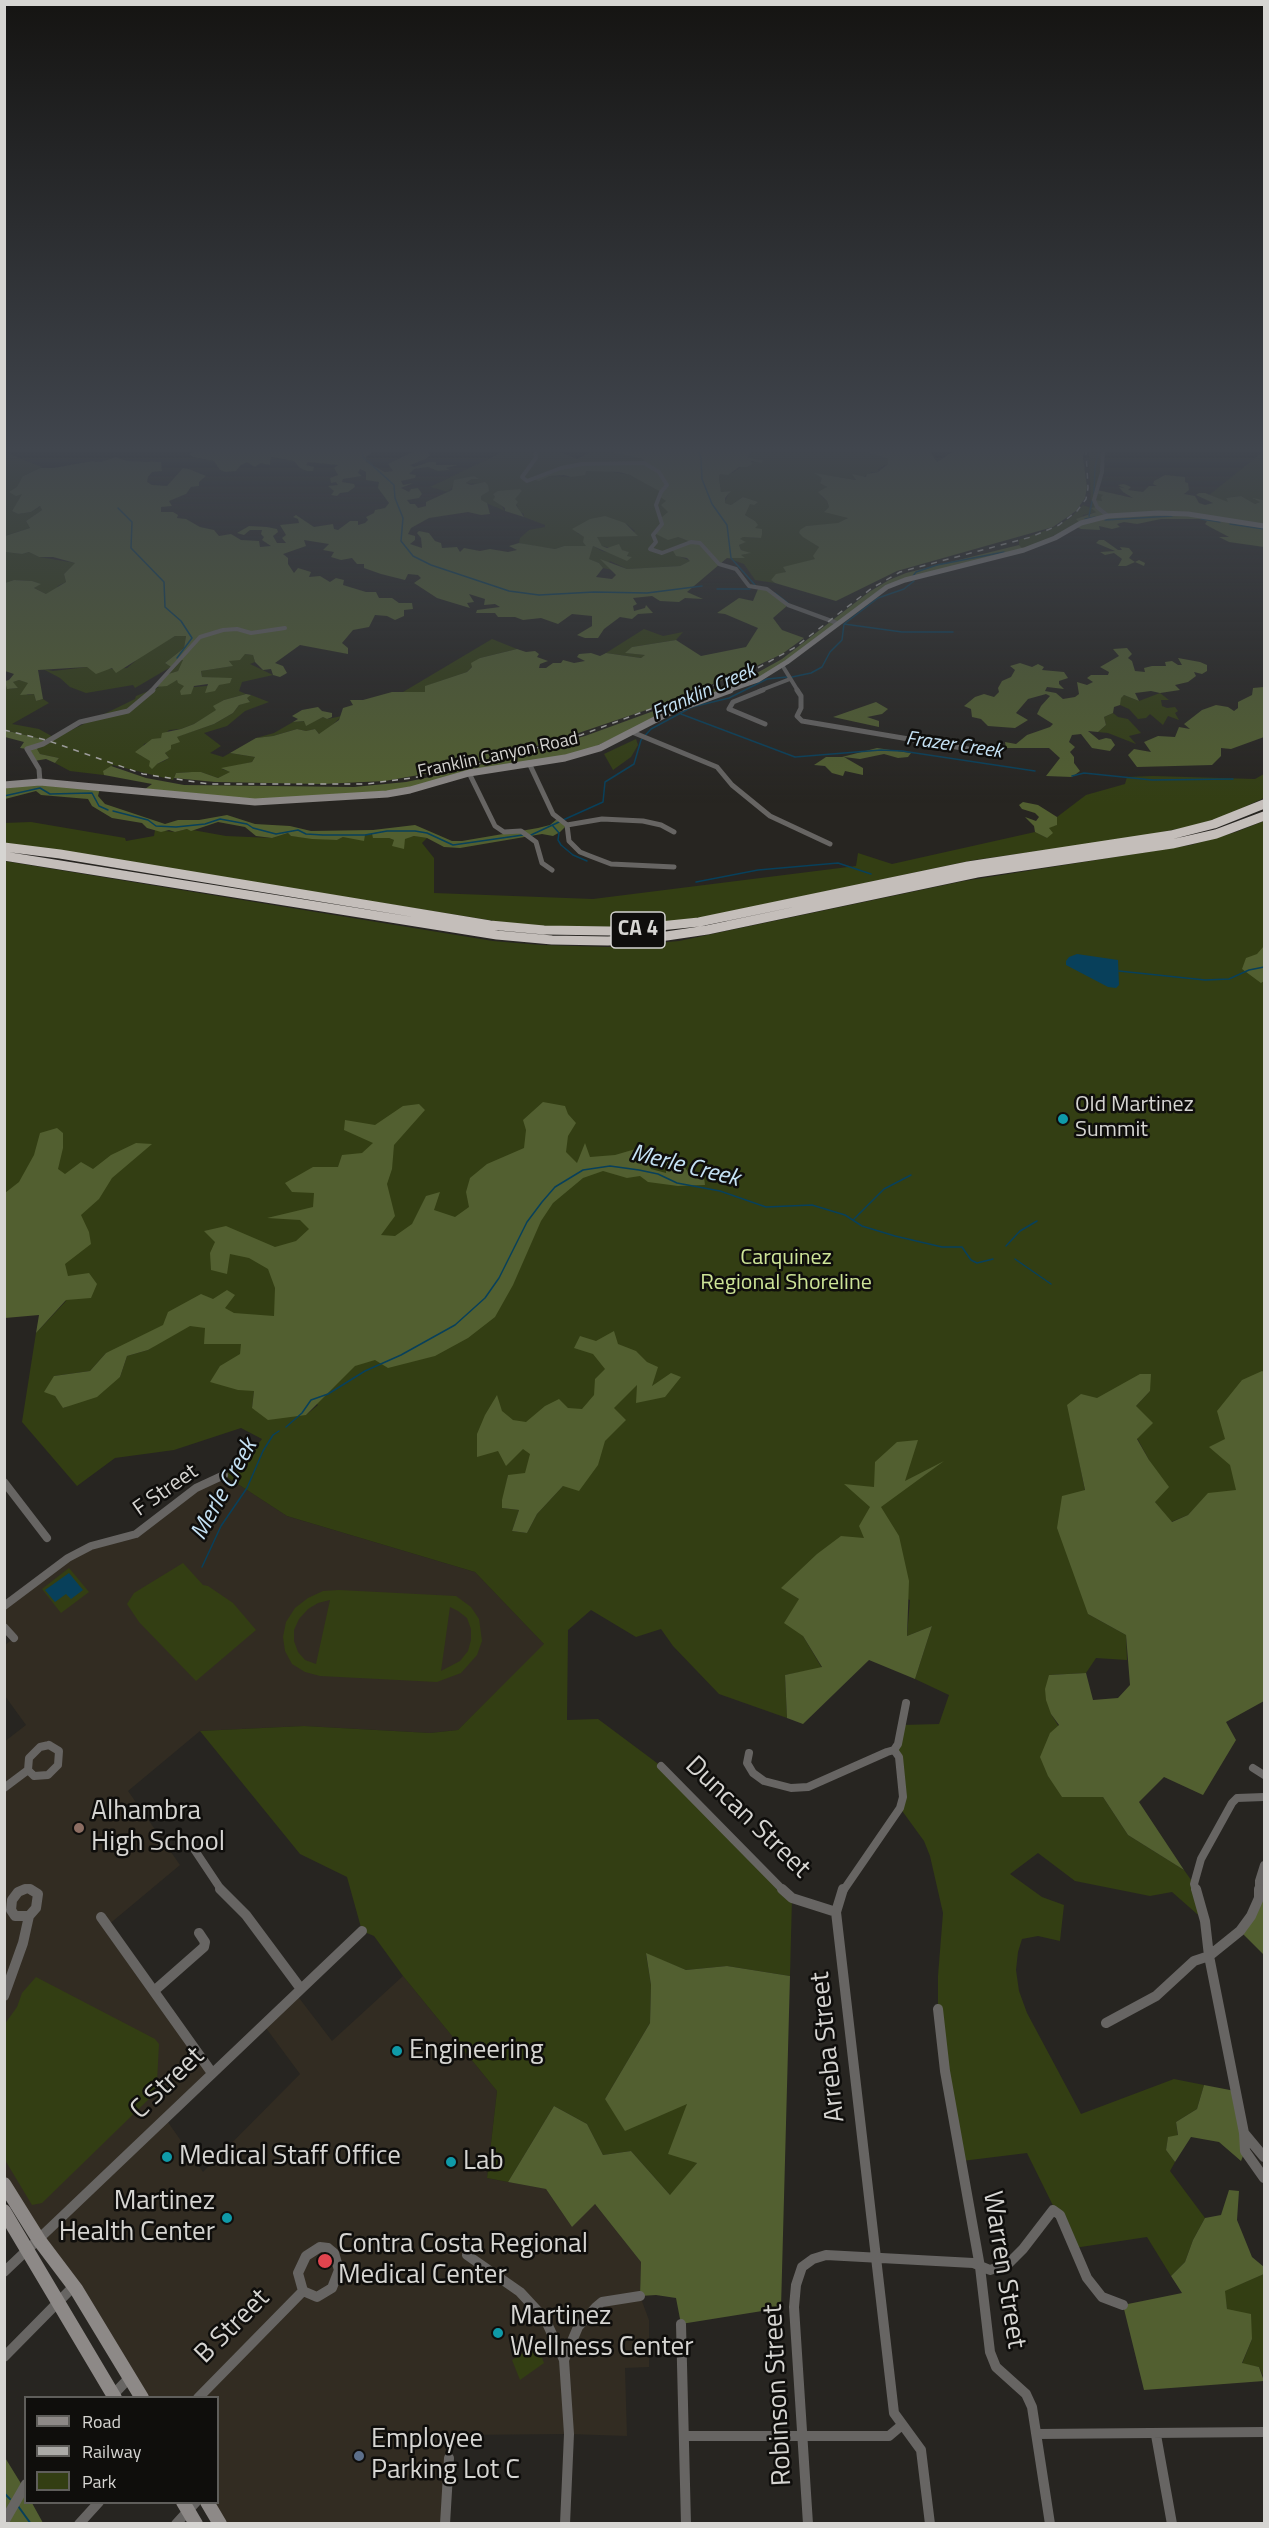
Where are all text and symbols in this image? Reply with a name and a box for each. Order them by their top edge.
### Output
water label: Franklin Creek [649,660,759,726]
water label: Frazer Creek [904,727,1004,765]
street label: Franklin Canyon Road [416,728,580,784]
road number: CA 4 [611,912,665,948]
place label: Old Martinez Summit [1075,1093,1194,1144]
marker: Old Martinez Summit [1056,1112,1070,1126]
water label: Merle Creek [628,1140,742,1194]
park label: Carquinez Regional Shoreline [700,1246,872,1298]
water label: Merle Creek [185,1434,265,1546]
street label: F Street [128,1459,204,1523]
street label: Duncan Street [678,1750,816,1886]
place label: Alhambra High School [91,1796,225,1859]
marker: Alhambra High School [72,1821,86,1835]
street label: Arreba Street [805,1970,853,2124]
place label: Engineering [409,2035,544,2067]
street label: C Street [124,2041,212,2127]
marker: Engineering [390,2044,404,2058]
place label: Medical Staff Office [179,2141,401,2173]
place label: Lab [463,2146,504,2178]
marker: Medical Staff Office [160,2150,174,2164]
marker: Lab [444,2155,458,2169]
place label: Martinez Health Center [59,2186,215,2249]
street label: Warren Street [975,2189,1031,2351]
marker: Martinez Health Center [220,2211,234,2225]
place label: Contra Costa Regional Medical Center [338,2229,588,2292]
marker: Contra Costa Regional Medical Center [316,2252,334,2270]
street label: B Street [189,2283,277,2371]
place label: Martinez Wellness Center [510,2301,694,2364]
street label: Robinson Street [758,2303,800,2487]
marker: Martinez Wellness Center [491,2326,505,2340]
legend [24,2396,219,2504]
text: Road [82,2408,121,2435]
place label: Employee Parking Lot C [371,2424,520,2487]
text: Railway [82,2438,141,2465]
marker: Employee Parking Lot C [352,2449,366,2463]
text: Park [82,2468,116,2495]

